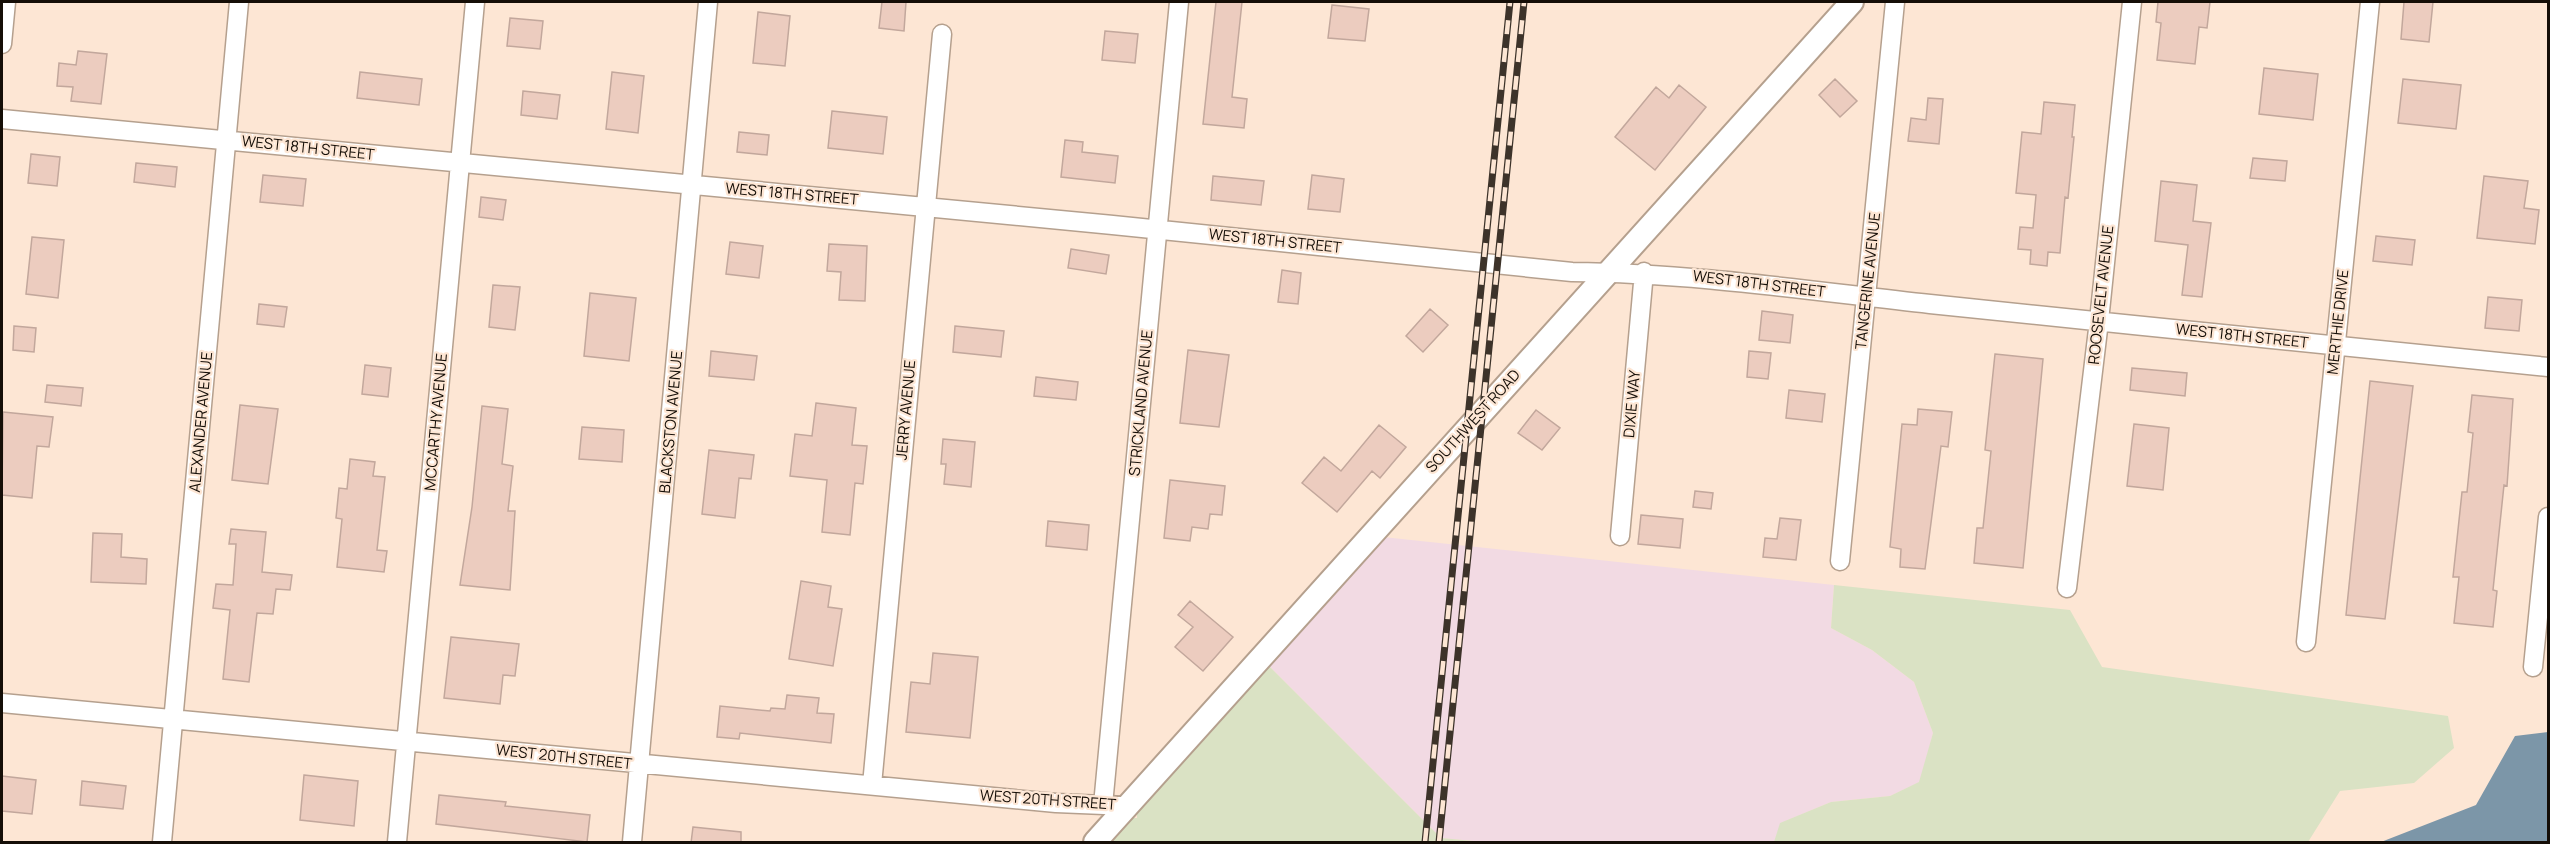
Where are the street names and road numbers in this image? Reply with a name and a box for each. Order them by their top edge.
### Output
street label: WEST 18TH STREET [241,130,376,165]
street label: WEST 18TH STREET [725,177,859,210]
street label: TANGERINE AVENUE [1850,211,1885,351]
street label: WEST 18TH STREET [1208,223,1343,258]
street label: ROOSEVELT AVENUE [2083,224,2118,365]
street label: WEST 18TH STREET [1692,265,1827,302]
street label: MERTHIE DRIVE [2322,268,2353,376]
street label: WEST 18TH STREET [2175,318,2310,353]
street label: STRICKLAND AVENUE [1124,329,1157,477]
street label: BLACKSTON AVENUE [654,350,687,494]
street label: ALEXANDER AVENUE [184,351,217,493]
street label: MCCARTHY AVENUE [419,352,452,492]
street label: JERRY AVENUE [891,359,920,461]
street label: SOUTHWEST ROAD [1421,364,1525,477]
street label: DIXIE WAY [1618,369,1645,439]
street label: WEST 20TH STREET [495,739,633,774]
street label: WEST 20TH STREET [979,784,1117,815]

